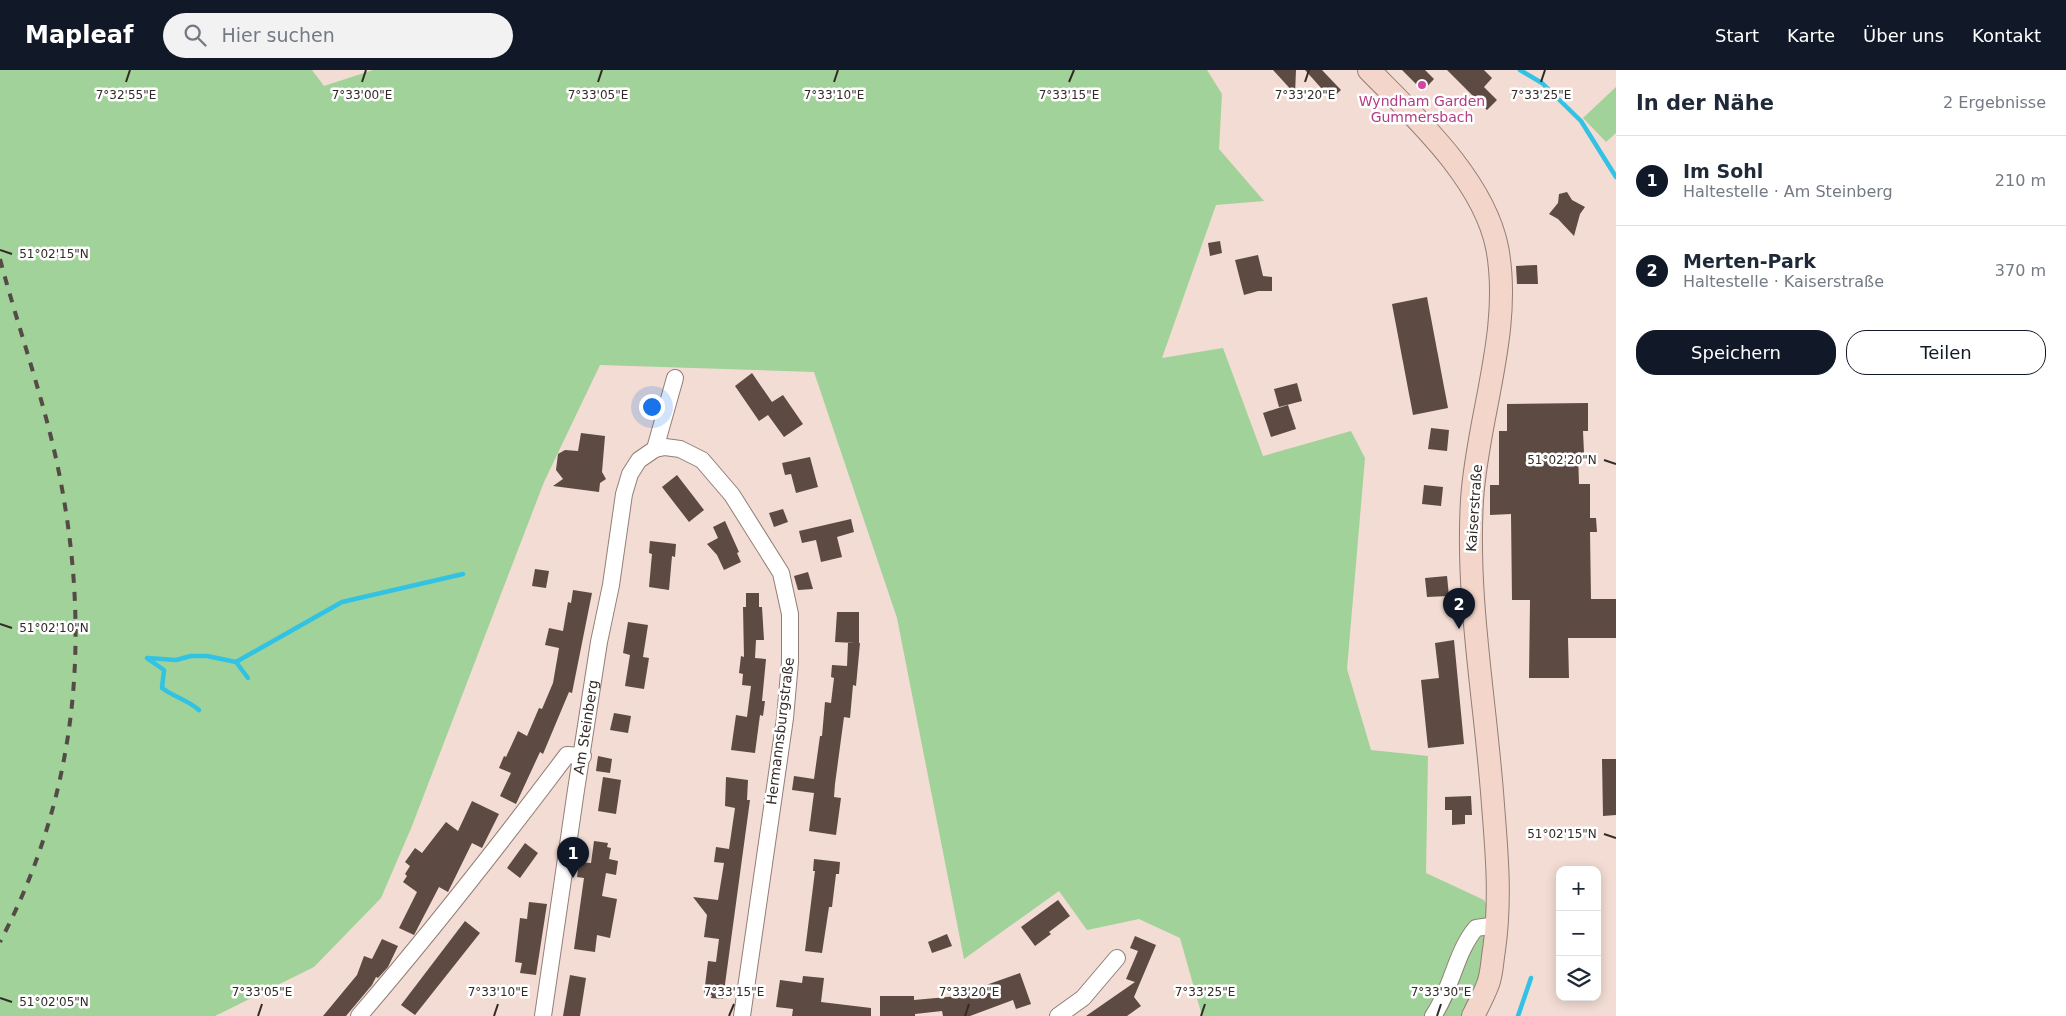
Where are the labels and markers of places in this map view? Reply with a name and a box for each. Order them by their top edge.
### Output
marker: Wyndham Garden Gummersbach [1416,79,1428,91]
place label: Wyndham Garden Gummersbach [1359,93,1485,125]
pin: 2 [1443,588,1475,629]
pin: 1 [557,837,589,878]

